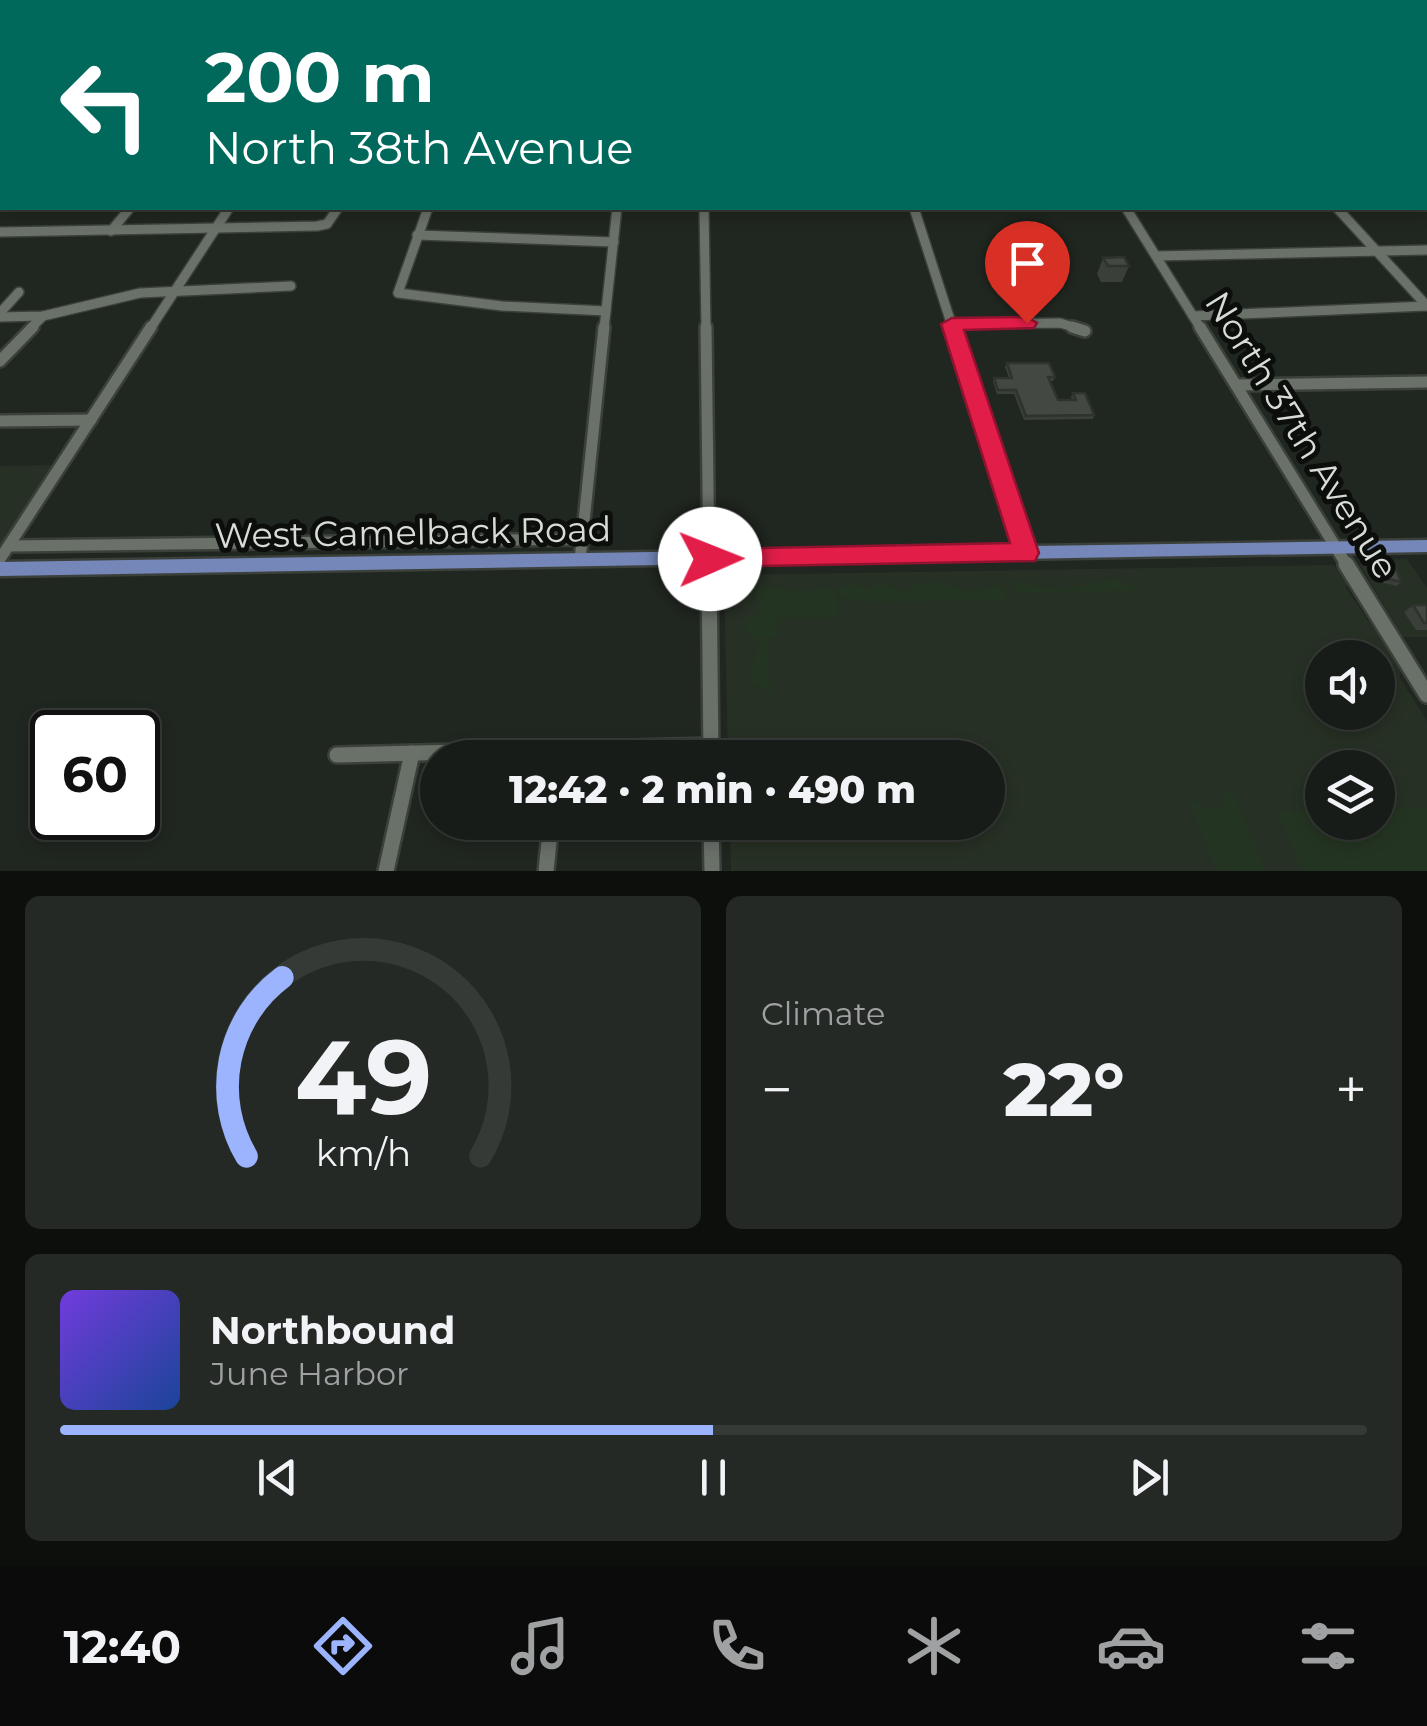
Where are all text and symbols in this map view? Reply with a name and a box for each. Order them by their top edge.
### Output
text: 200 m [205,34,435,120]
icon: left [40,40,170,170]
text: North 38th Avenue [205,120,633,175]
pin [985,221,1070,324]
icon: arrive [1000,236,1055,291]
street label: North 37th Avenue [1196,283,1408,587]
street label: West Camelback Road [214,507,612,557]
position arrow [658,507,762,611]
map controls [1305,640,1395,840]
button: sound [1305,640,1395,730]
speed limit sign: 60 [30,710,160,840]
button: layers [1305,750,1395,840]
text: 12:42 · 2 min · 490 m [509,766,916,813]
text: Climate [761,994,885,1033]
text: 49 [294,1013,432,1140]
text: 22° [1003,1043,1125,1135]
text: − [761,1056,793,1123]
text: + [1335,1056,1367,1123]
text: km/h [315,1131,411,1175]
text: Northbound [210,1307,455,1354]
text: June Harbor [210,1354,409,1393]
icon: previous [250,1450,305,1505]
icon: pause [686,1450,741,1505]
icon: next [1122,1450,1177,1505]
icon: directions [308,1611,378,1681]
icon: music [505,1611,575,1681]
icon: phone [702,1611,772,1681]
icon: climate [899,1611,969,1681]
icon: car [1096,1611,1166,1681]
icon: filters [1293,1611,1363,1681]
text: 12:40 [64,1619,181,1674]

